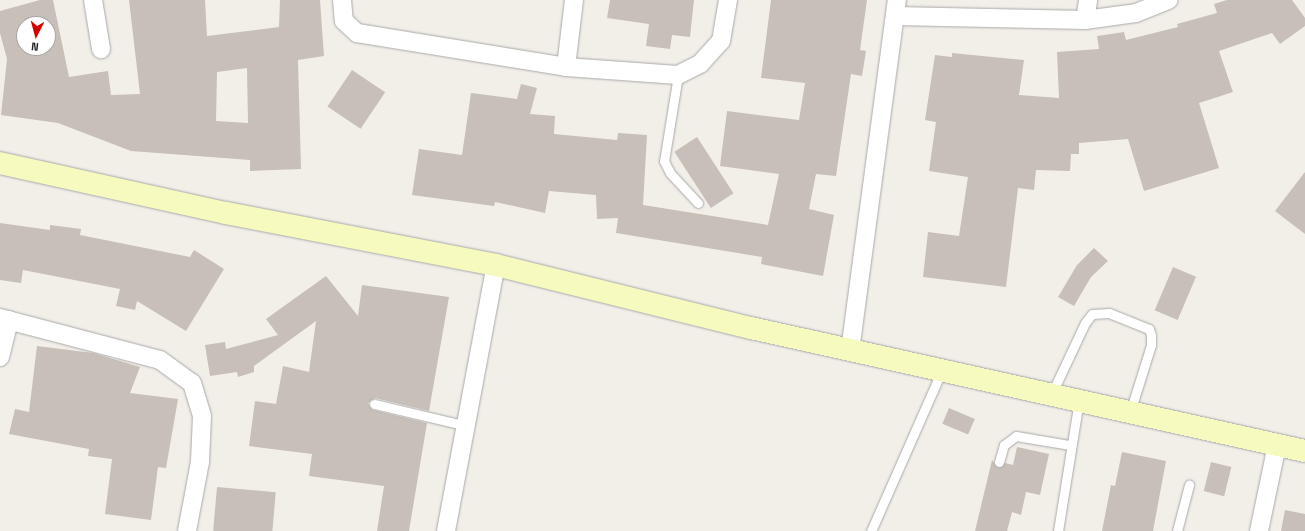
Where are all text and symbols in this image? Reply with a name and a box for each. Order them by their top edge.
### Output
north arrow [16,16,56,56]
text: N [30,40,39,54]

